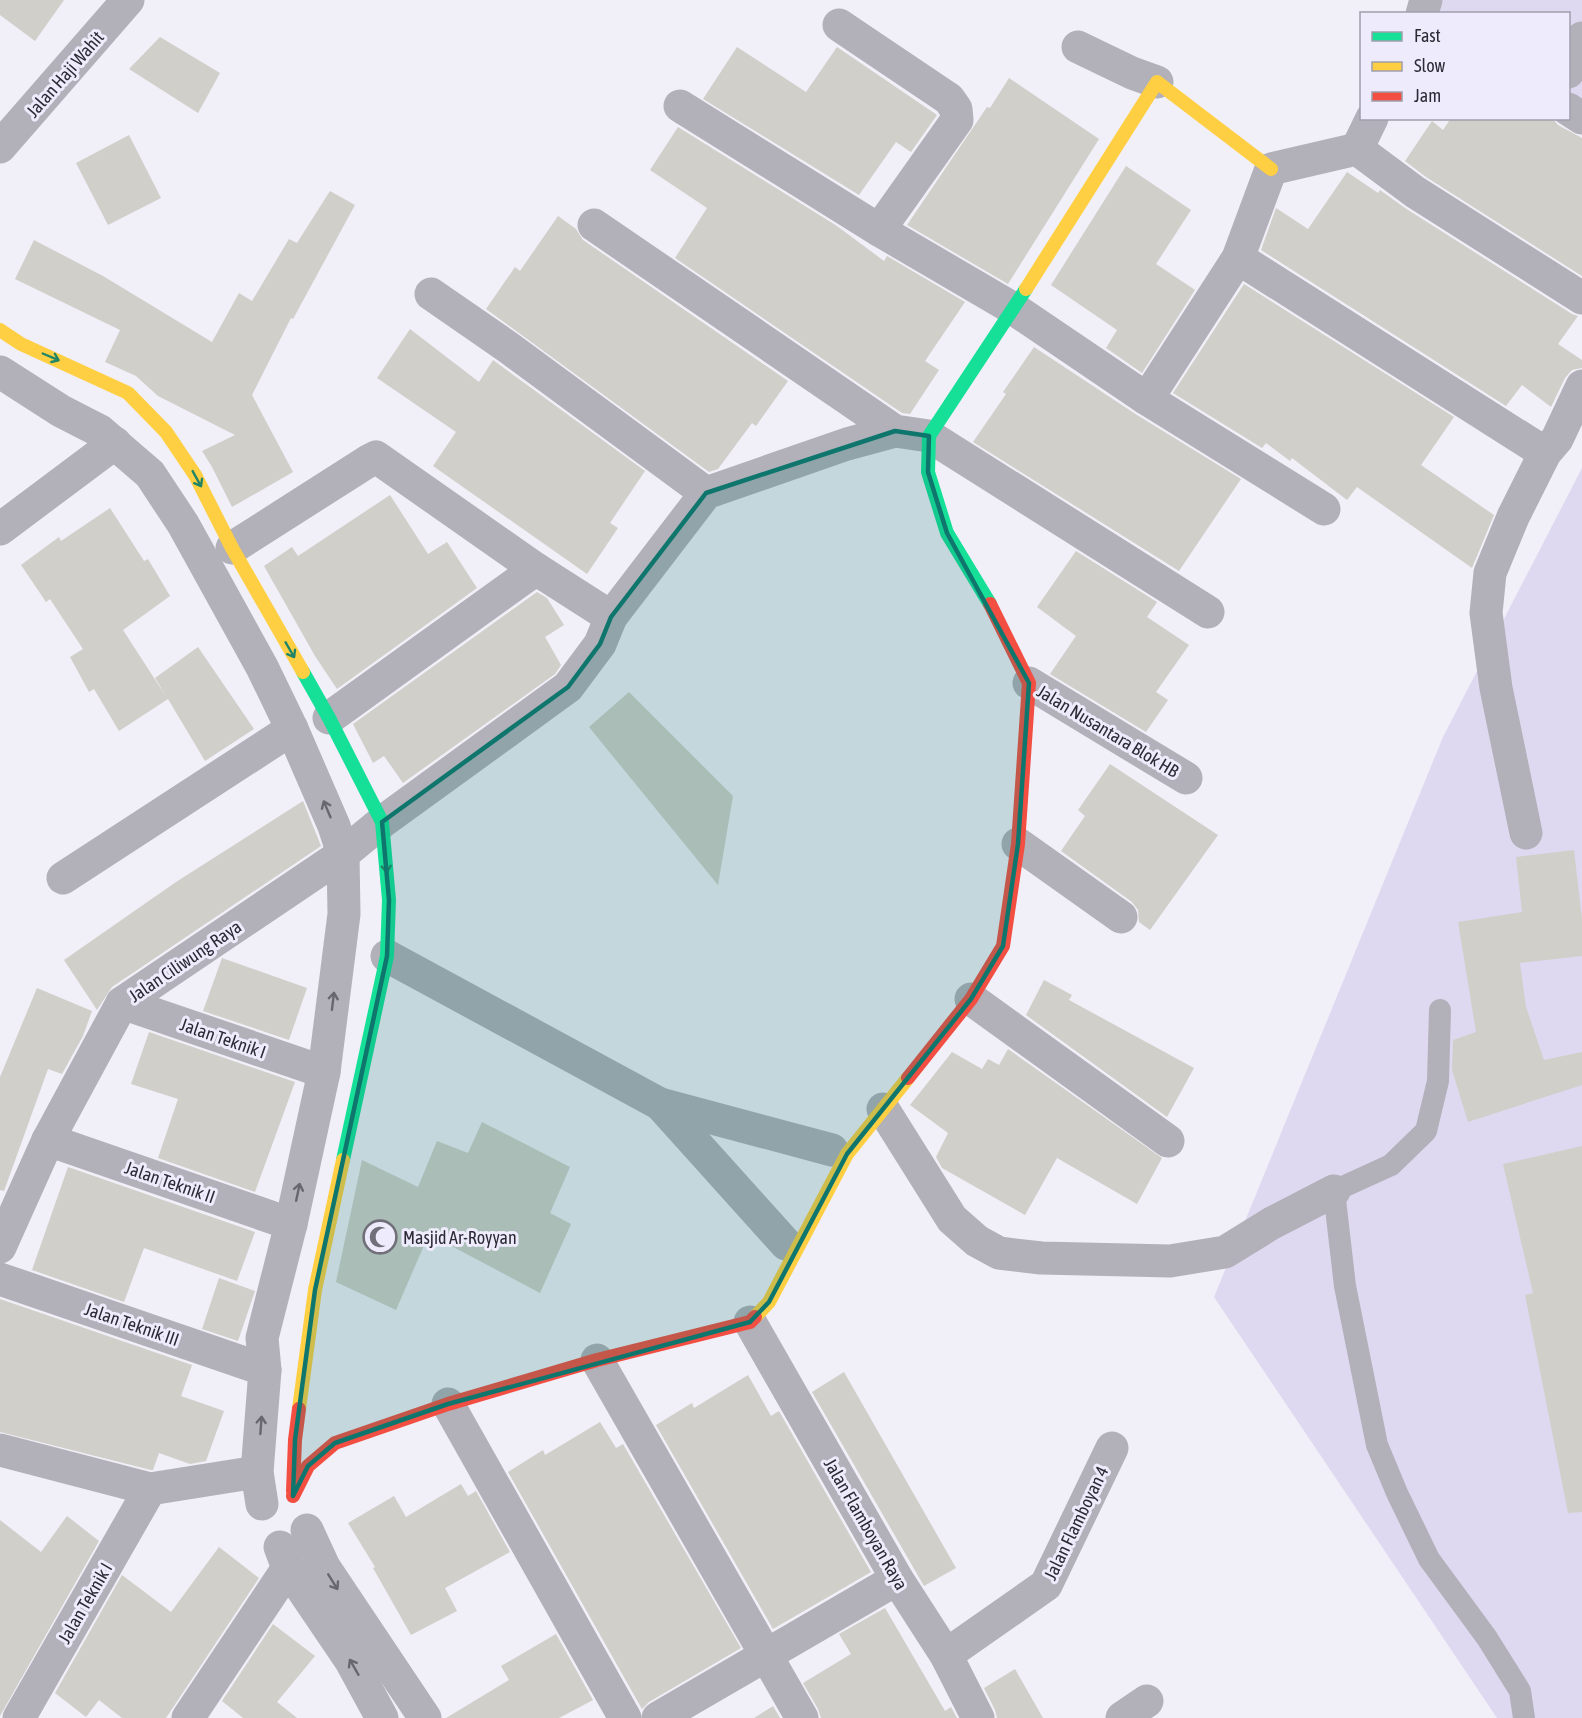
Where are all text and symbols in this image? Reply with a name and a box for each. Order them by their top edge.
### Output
legend [1360,12,1570,120]
text: Fast [1414,25,1441,46]
street label: Jalan Haji Wahit [22,27,108,121]
text: Slow [1414,55,1445,76]
text: Jam [1414,85,1441,106]
one-way arrow [42,352,60,363]
one-way arrow [191,470,203,487]
one-way arrow [285,641,297,658]
street label: Jalan Nusantara Blok HB [1033,680,1183,782]
one-way arrow [321,801,332,819]
one-way arrow [381,853,392,873]
street label: Jalan Ciliwung Raya [125,916,245,1006]
one-way arrow [328,991,339,1011]
street label: Jalan Teknik I [177,1014,269,1062]
street label: Jalan Teknik II [122,1157,218,1207]
one-way arrow [292,1183,304,1202]
mosque icon: Masjid Ar-Royyan [362,1219,398,1255]
place label: Masjid Ar-Royyan [403,1227,517,1248]
street label: Jalan Teknik III [82,1298,182,1350]
one-way arrow [256,1415,267,1435]
street label: Jalan Flamboyan Raya [820,1454,912,1594]
street label: Jalan Flamboyan 4 [1039,1463,1113,1583]
street label: Jalan Teknik I [54,1559,116,1647]
one-way arrow [328,1573,340,1590]
one-way arrow [347,1659,359,1676]

